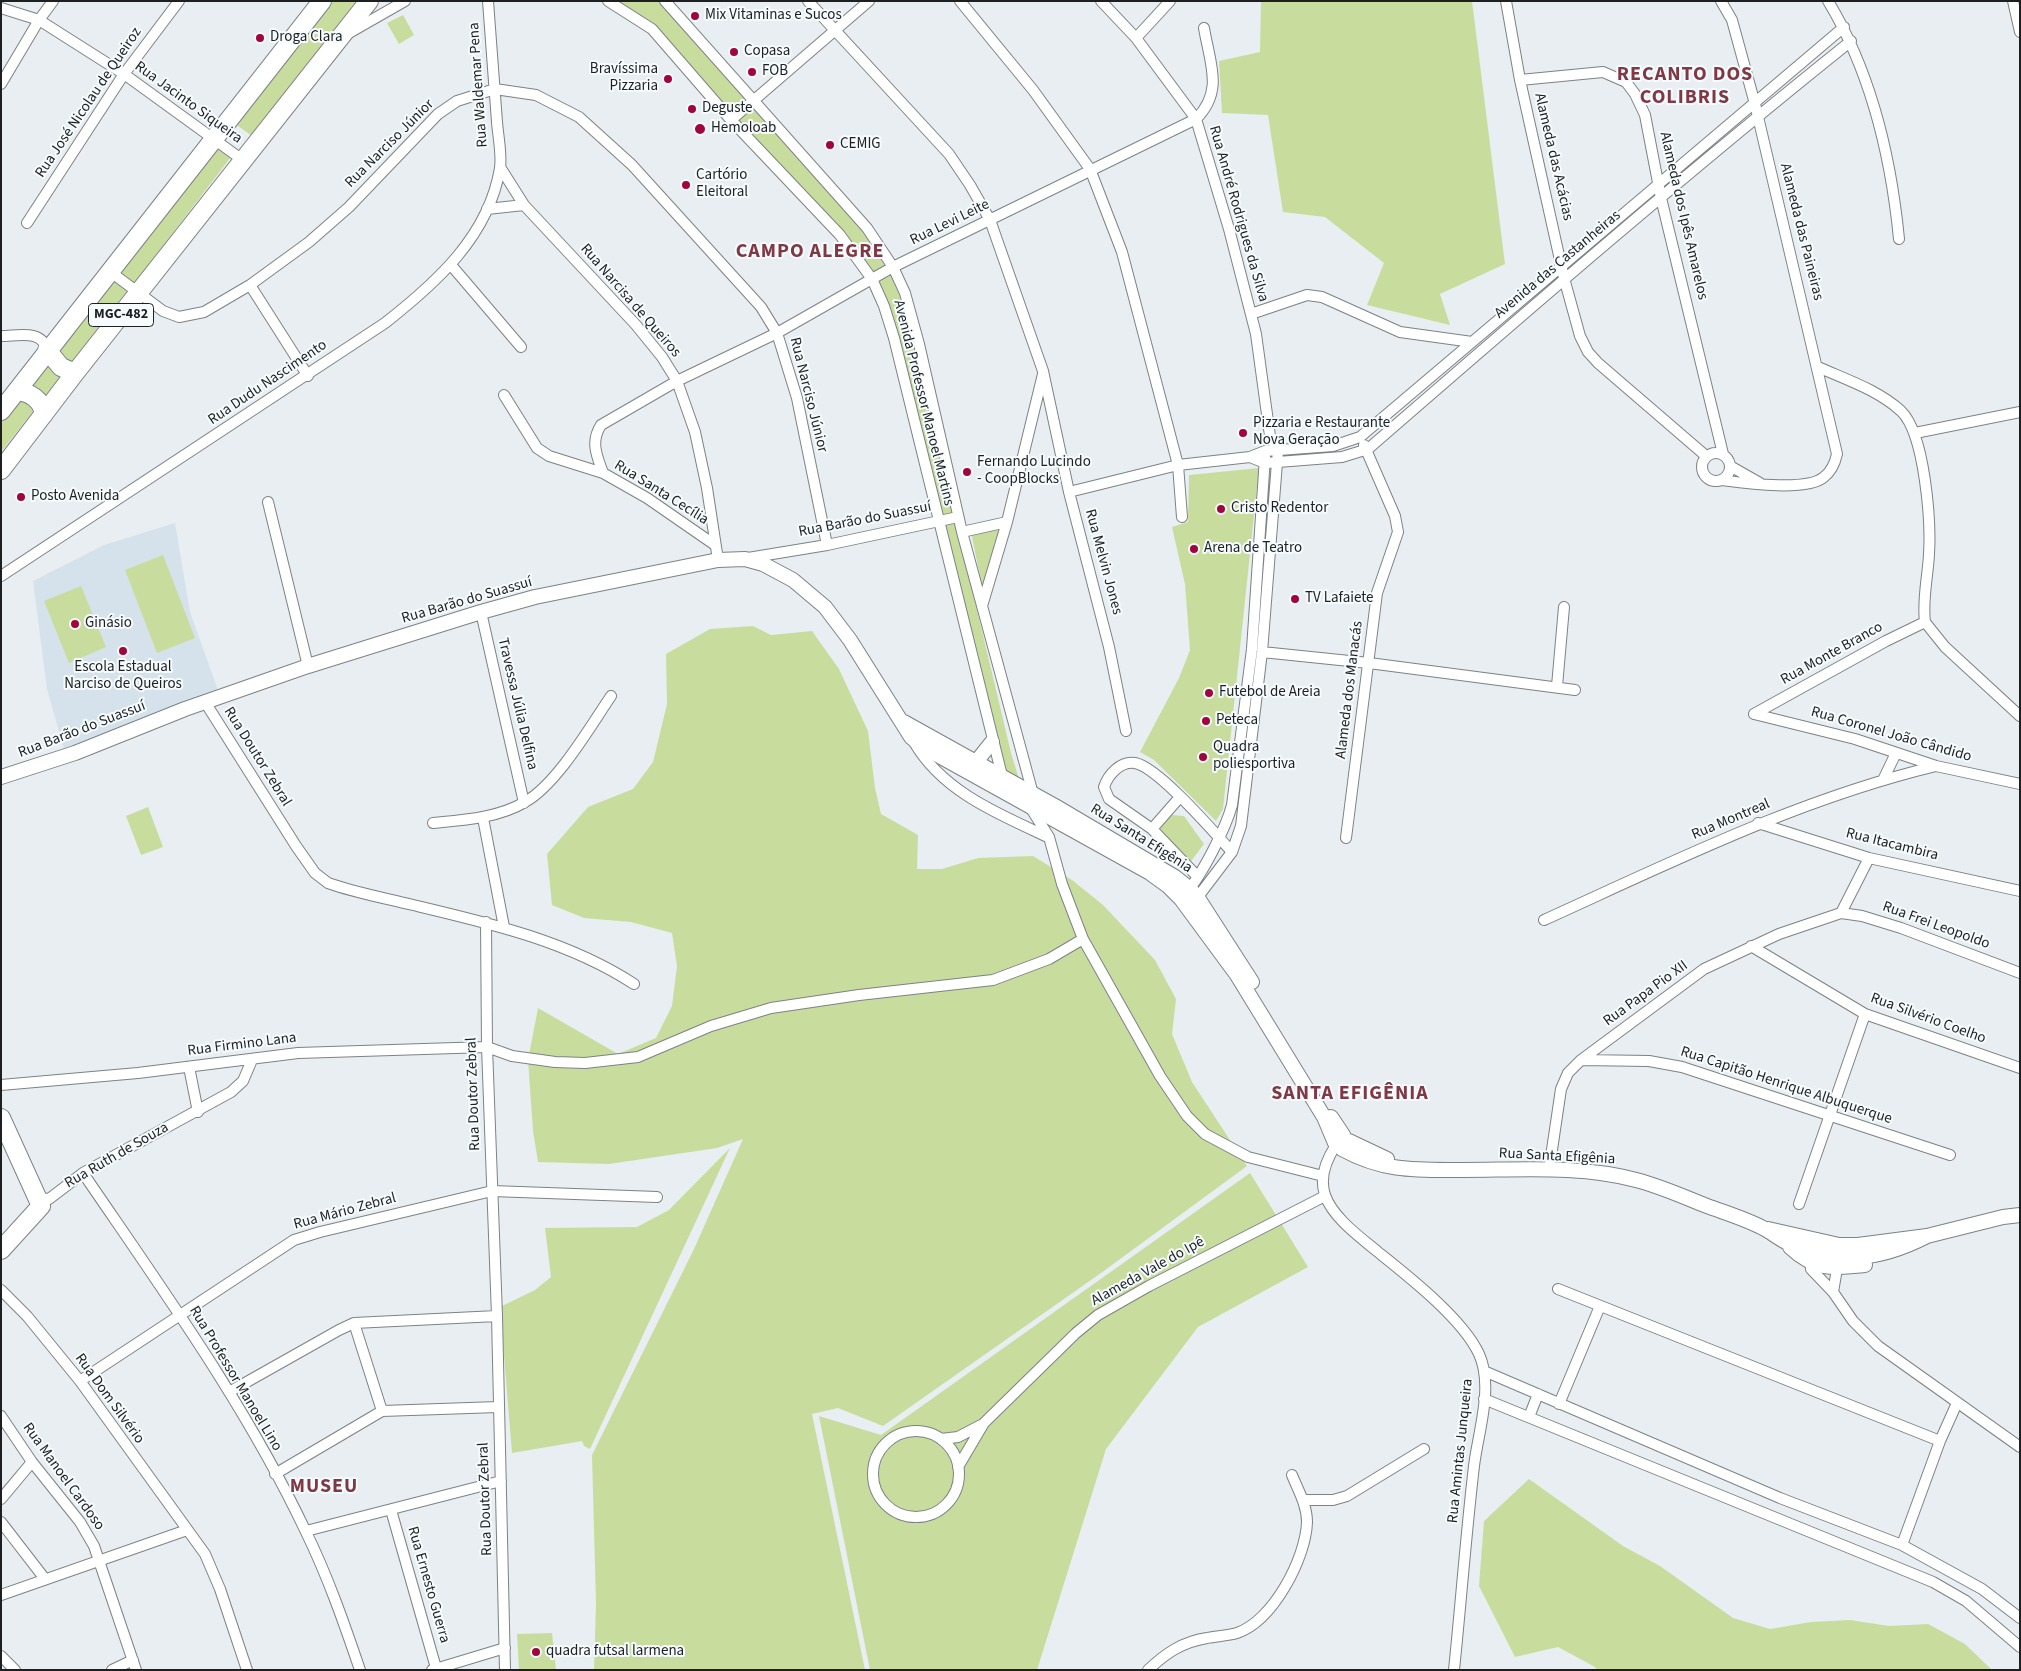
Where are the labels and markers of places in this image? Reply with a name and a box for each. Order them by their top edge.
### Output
place label: Mix Vitaminas e Sucos [705,7,842,25]
marker: Mix Vitaminas e Sucos [689,10,701,22]
place label: Droga Clara [270,29,343,47]
marker: Droga Clara [254,32,266,44]
place label: Copasa [744,43,790,61]
marker: Copasa [728,46,740,58]
place label: Bravíssima Pizzaria [590,61,658,96]
place label: FOB [762,63,788,81]
marker: FOB [746,66,758,78]
marker: Bravíssima Pizzaria [662,73,674,85]
place label: Deguste [702,100,753,118]
marker: Deguste [686,103,698,115]
place label: Hemoloab [711,120,776,138]
marker: Hemoloab [693,122,707,136]
place label: CEMIG [840,136,881,154]
marker: CEMIG [824,139,836,151]
place label: Cartório Eleitoral [696,167,748,202]
marker: Cartório Eleitoral [680,179,692,191]
place label: Pizzaria e Restaurante Nova Geração [1253,415,1390,450]
marker: Pizzaria e Restaurante Nova Geração [1237,427,1249,439]
place label: Fernando Lucindo - CoopBlocks [977,454,1091,489]
marker: Fernando Lucindo - CoopBlocks [961,466,973,478]
place label: Posto Avenida [31,488,119,506]
marker: Posto Avenida [15,491,27,503]
place label: Cristo Redentor [1231,500,1328,518]
marker: Cristo Redentor [1215,503,1227,515]
place label: Arena de Teatro [1204,540,1302,558]
marker: Arena de Teatro [1188,543,1200,555]
place label: TV Lafaiete [1305,590,1374,608]
marker: TV Lafaiete [1289,593,1301,605]
place label: Ginásio [85,615,132,633]
marker: Ginásio [69,618,81,630]
marker: Escola Estadual Narciso de Queiros [117,645,129,657]
place label: Escola Estadual Narciso de Queiros [64,659,182,694]
place label: Futebol de Areia [1219,684,1321,702]
marker: Futebol de Areia [1203,687,1215,699]
place label: Peteca [1216,712,1258,730]
marker: Peteca [1200,715,1212,727]
place label: Quadra poliesportiva [1213,739,1295,774]
marker: Quadra poliesportiva [1197,751,1209,763]
place label: quadra futsal larmena [546,1643,684,1661]
marker: quadra futsal larmena [530,1646,542,1658]

